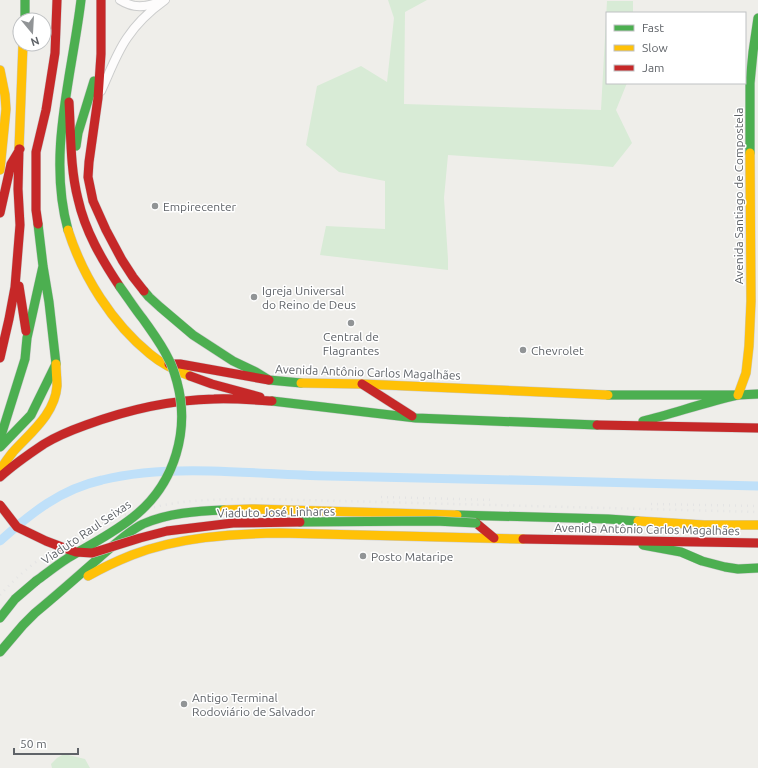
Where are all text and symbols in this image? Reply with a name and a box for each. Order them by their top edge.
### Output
north arrow [12,12,52,52]
legend [606,12,746,84]
text: Fast [642,21,664,34]
text: N [29,35,41,48]
text: Slow [642,41,668,54]
text: Jam [642,61,664,74]
street label: Avenida Santiago de Compostela [732,108,745,284]
place label: Empirecenter [163,200,237,213]
marker: Empirecenter [150,201,160,211]
place label: Igreja Universal do Reino de Deus [262,284,356,311]
marker: Igreja Universal do Reino de Deus [249,292,259,302]
marker: Central de Flagrantes [346,318,356,328]
place label: Central de Flagrantes [323,330,379,357]
place label: Chevrolet [531,344,584,357]
marker: Chevrolet [518,345,528,355]
street label: Avenida Antônio Carlos Magalhães [275,362,461,382]
street label: Viaduto Raul Seixas [39,497,133,567]
street label: Viaduto José Linhares [217,504,335,520]
street label: Avenida Antônio Carlos Magalhães [554,521,740,537]
place label: Posto Mataripe [371,550,453,563]
marker: Posto Mataripe [358,551,368,561]
place label: Antigo Terminal Rodoviário de Salvador [192,691,316,718]
marker: Antigo Terminal Rodoviário de Salvador [179,699,189,709]
scale bar [14,730,78,756]
text: 50 m [20,737,47,750]

